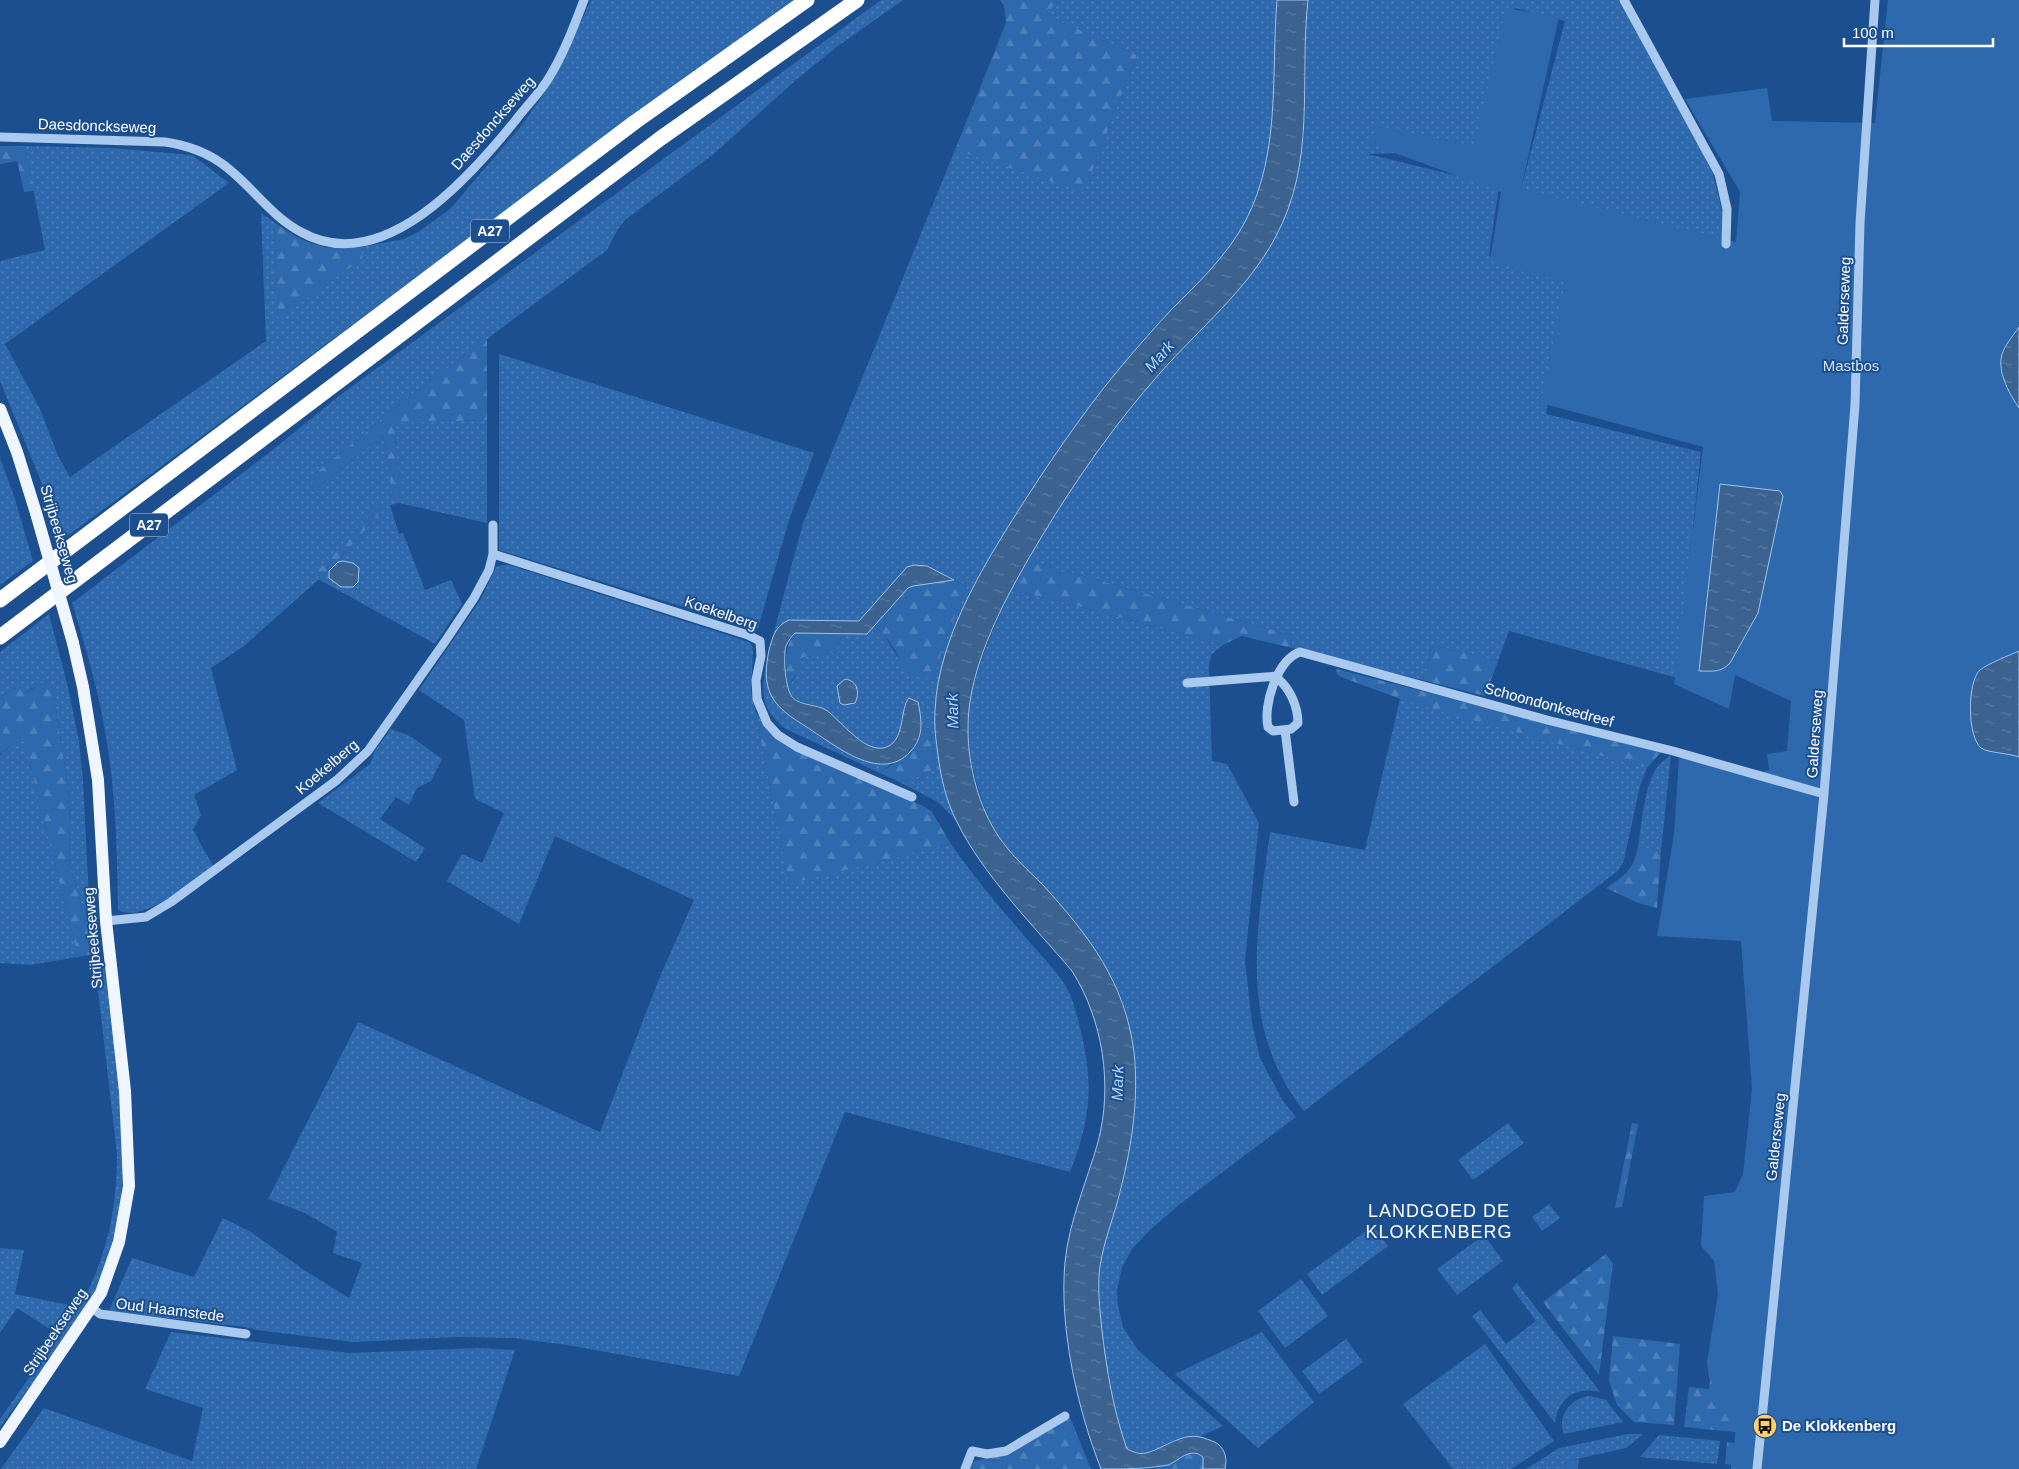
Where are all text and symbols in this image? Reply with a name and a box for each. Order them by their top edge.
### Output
scale bar [1844,15,1993,47]
text: 100 m [1852,24,1894,41]
street label: Daesdonckseweg [447,72,538,173]
street label: Daesdonckseweg [38,115,156,136]
road number: A27 [471,220,509,242]
street label: Galderseweg [1833,257,1854,345]
water label: Mark [1141,337,1178,375]
park label: Mastbos [1823,357,1879,374]
street label: Strijbeekseweg [37,483,82,585]
road number: A27 [130,514,168,536]
street label: Koekelberg [683,592,760,633]
street label: Schoondonksedreef [1482,679,1617,730]
street label: Galderseweg [1803,689,1826,779]
water label: Mark [943,692,962,729]
street label: Koekelberg [292,736,361,798]
street label: Strijbeekseweg [80,887,105,989]
water label: Mark [1108,1064,1127,1101]
street label: Galderseweg [1762,1092,1789,1182]
district label: LANDGOED DE KLOKKENBERG [1365,1201,1513,1242]
street label: Strijbeekseweg [19,1285,90,1379]
street label: Oud Haamstede [115,1294,225,1325]
bus stop icon: De Klokkenberg [1752,1413,1778,1439]
place label: De Klokkenberg [1782,1417,1896,1434]

